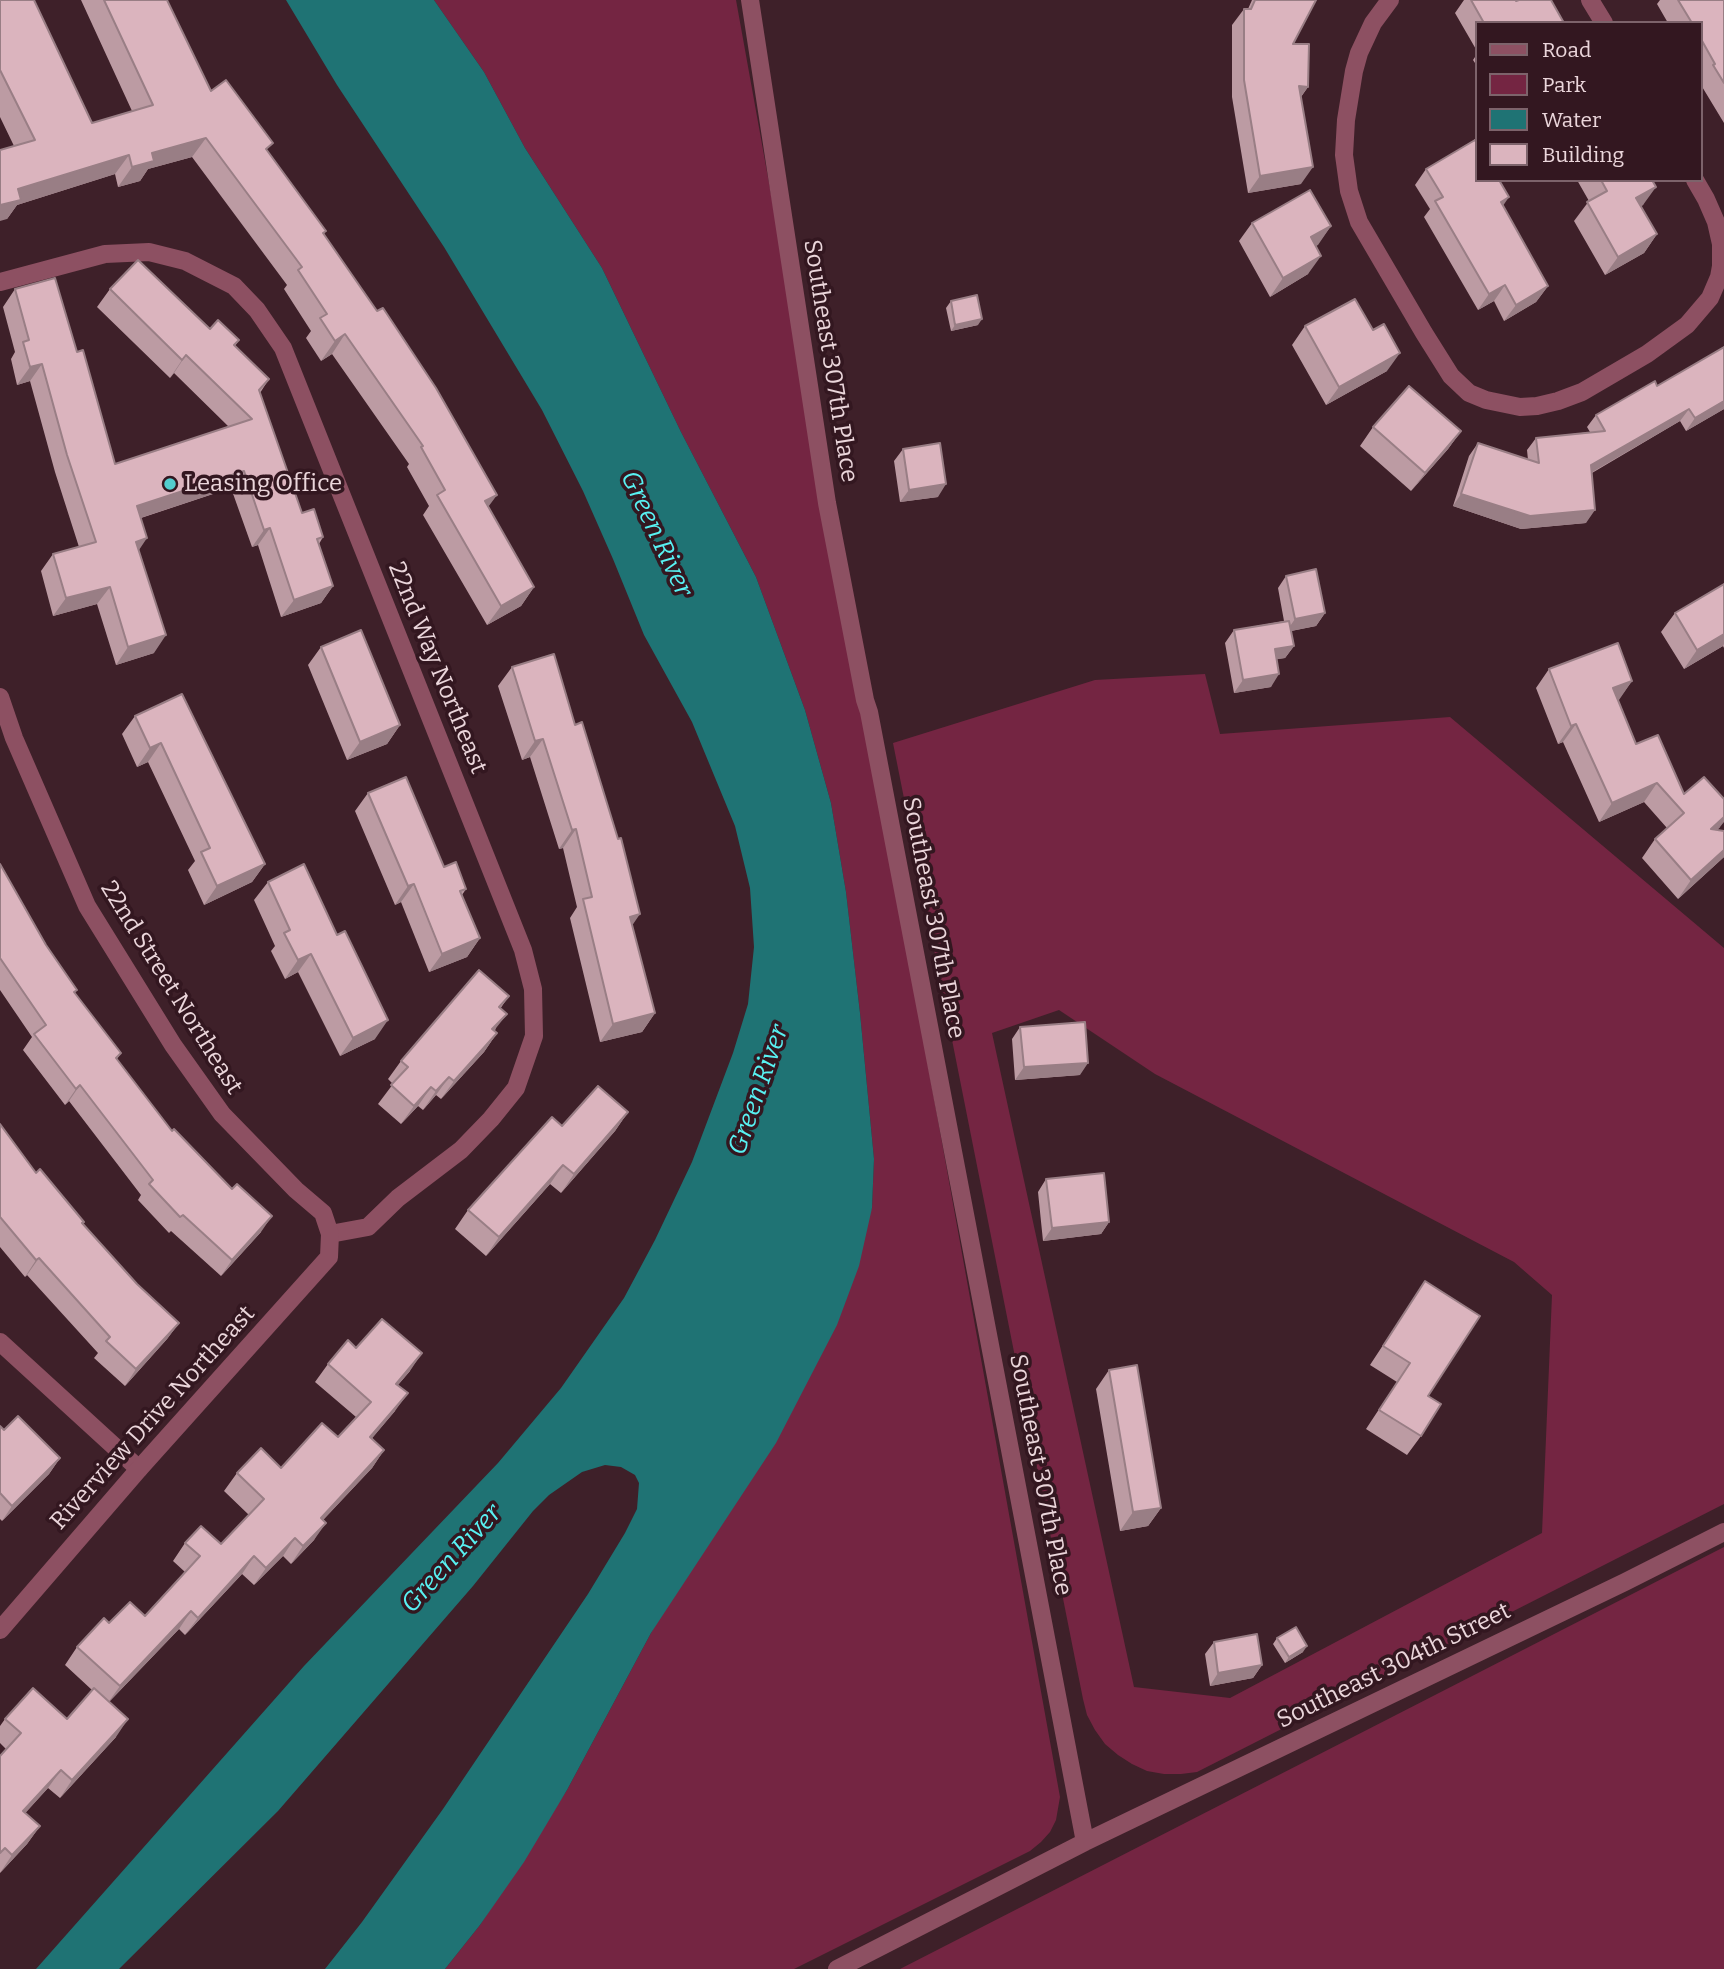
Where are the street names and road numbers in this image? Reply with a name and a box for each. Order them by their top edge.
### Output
street label: Southeast 307th Place [797,238,863,484]
street label: 22nd Way Northeast [381,558,493,778]
street label: Southeast 307th Place [895,795,971,1041]
street label: 22nd Street Northeast [94,876,248,1100]
street label: Riverview Drive Northeast [45,1300,261,1536]
street label: Southeast 307th Place [1002,1352,1078,1598]
street label: Southeast 304th Street [1272,1597,1516,1735]

